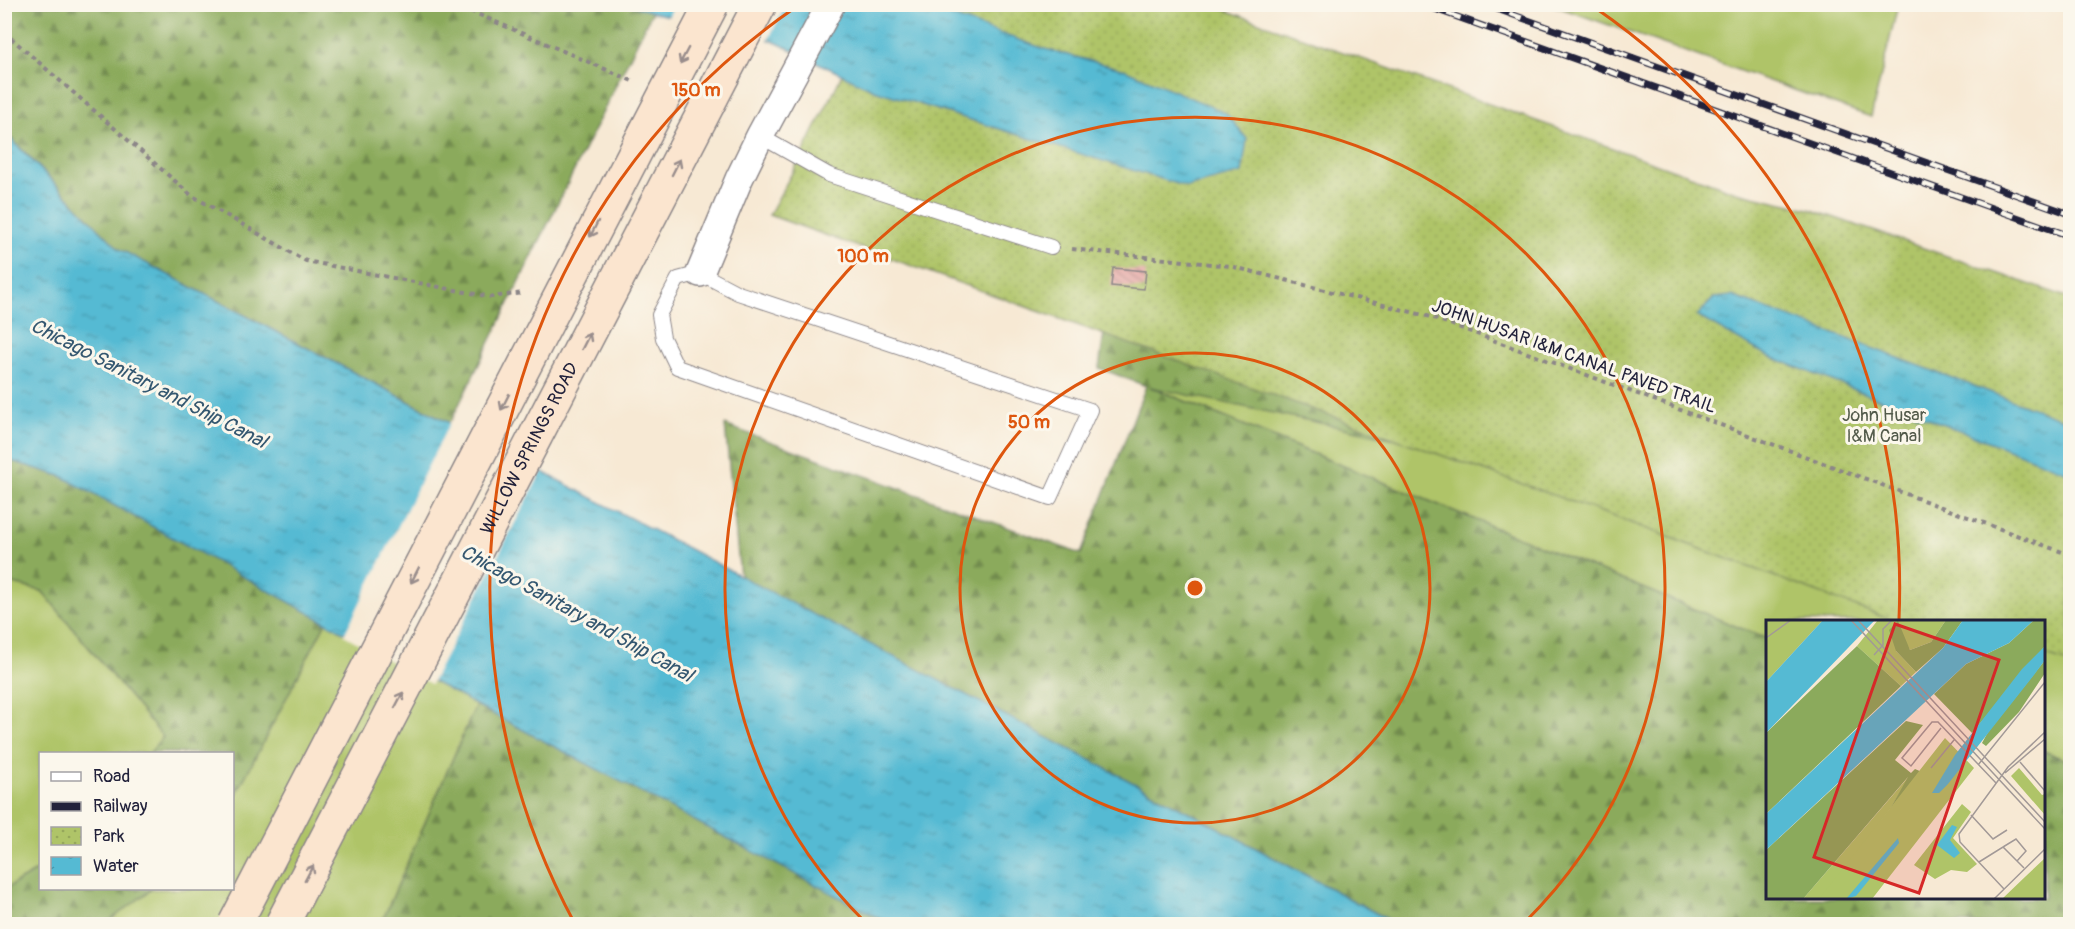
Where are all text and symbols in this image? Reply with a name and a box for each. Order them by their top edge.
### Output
one-way arrow [678,47,690,65]
text: 150 m [672,79,721,102]
one-way arrow [671,159,682,177]
one-way arrow [588,220,600,238]
text: 100 m [837,245,889,268]
street label: JOHN HUSAR I&M CANAL PAVED TRAIL [1428,294,1719,419]
water label: Chicago Sanitary and Ship Canal [26,313,273,455]
one-way arrow [581,332,592,350]
street label: WILLOW SPRINGS ROAD [475,359,584,539]
one-way arrow [498,393,510,411]
park label: John Husar I&M Canal [1842,404,1927,448]
text: 50 m [1008,411,1050,434]
water label: Chicago Sanitary and Ship Canal [456,539,699,689]
one-way arrow [409,566,420,584]
centre of rings [1185,578,1205,598]
inset map [1766,620,2045,899]
one-way arrow [394,691,405,709]
legend [39,752,234,890]
text: Road [93,765,130,788]
text: Railway [93,795,148,818]
text: Park [93,825,125,848]
text: Water [93,855,139,878]
one-way arrow [304,864,315,882]

